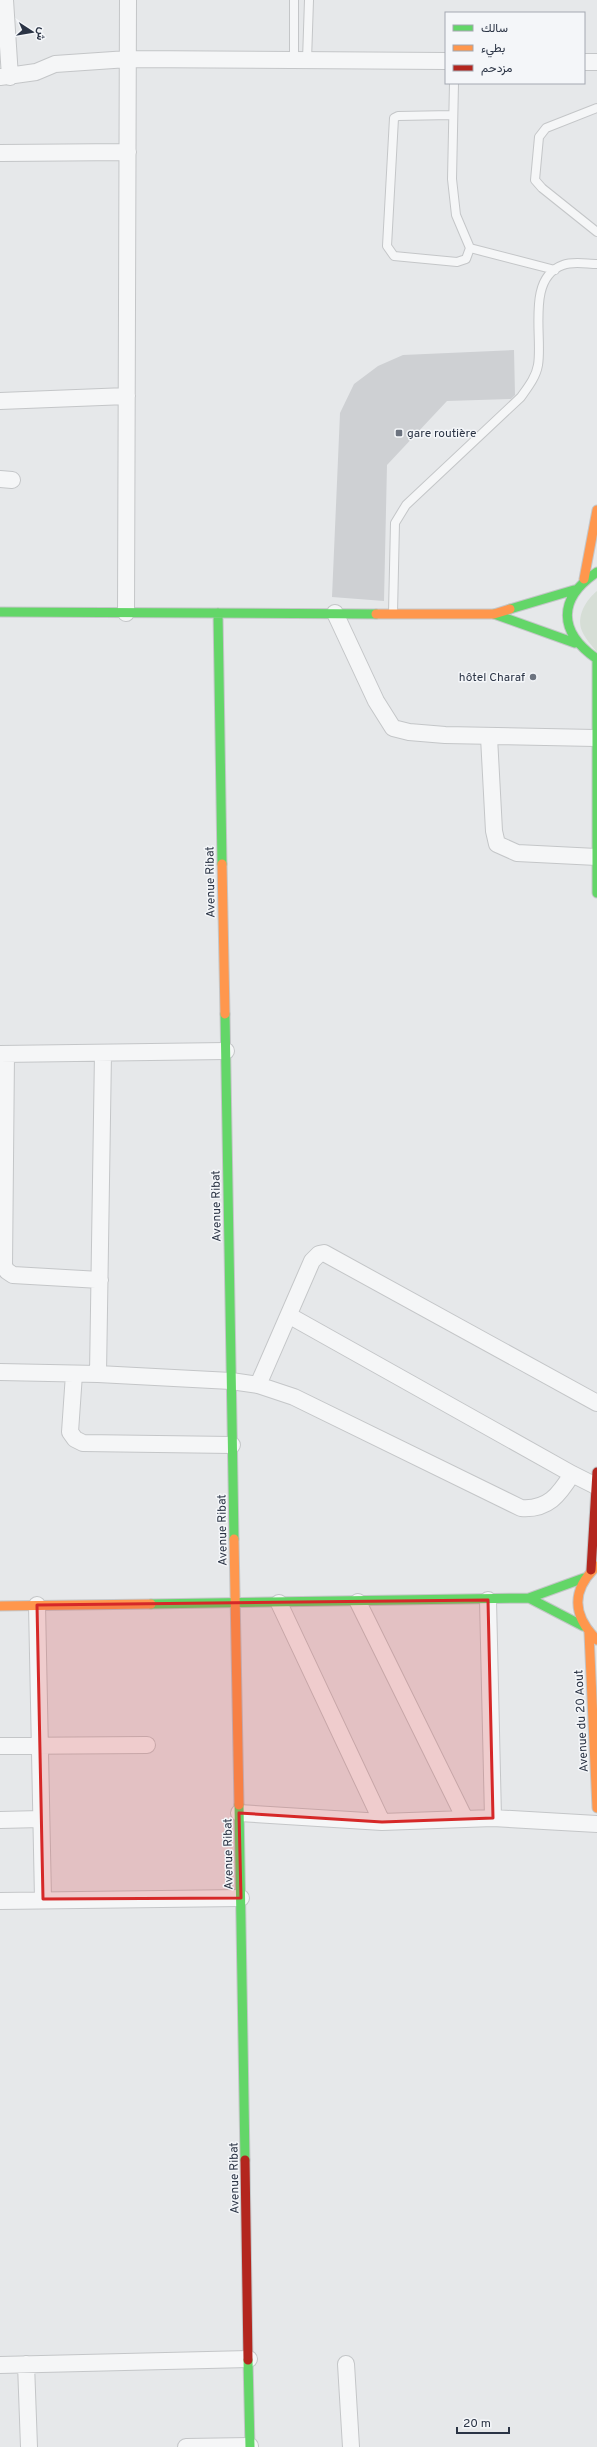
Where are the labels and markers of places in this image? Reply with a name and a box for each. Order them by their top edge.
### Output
place label: gare routière [407,426,476,442]
marker: gare routière [394,428,404,438]
place label: hôtel Charaf [459,670,525,686]
marker: hôtel Charaf [528,672,538,682]

